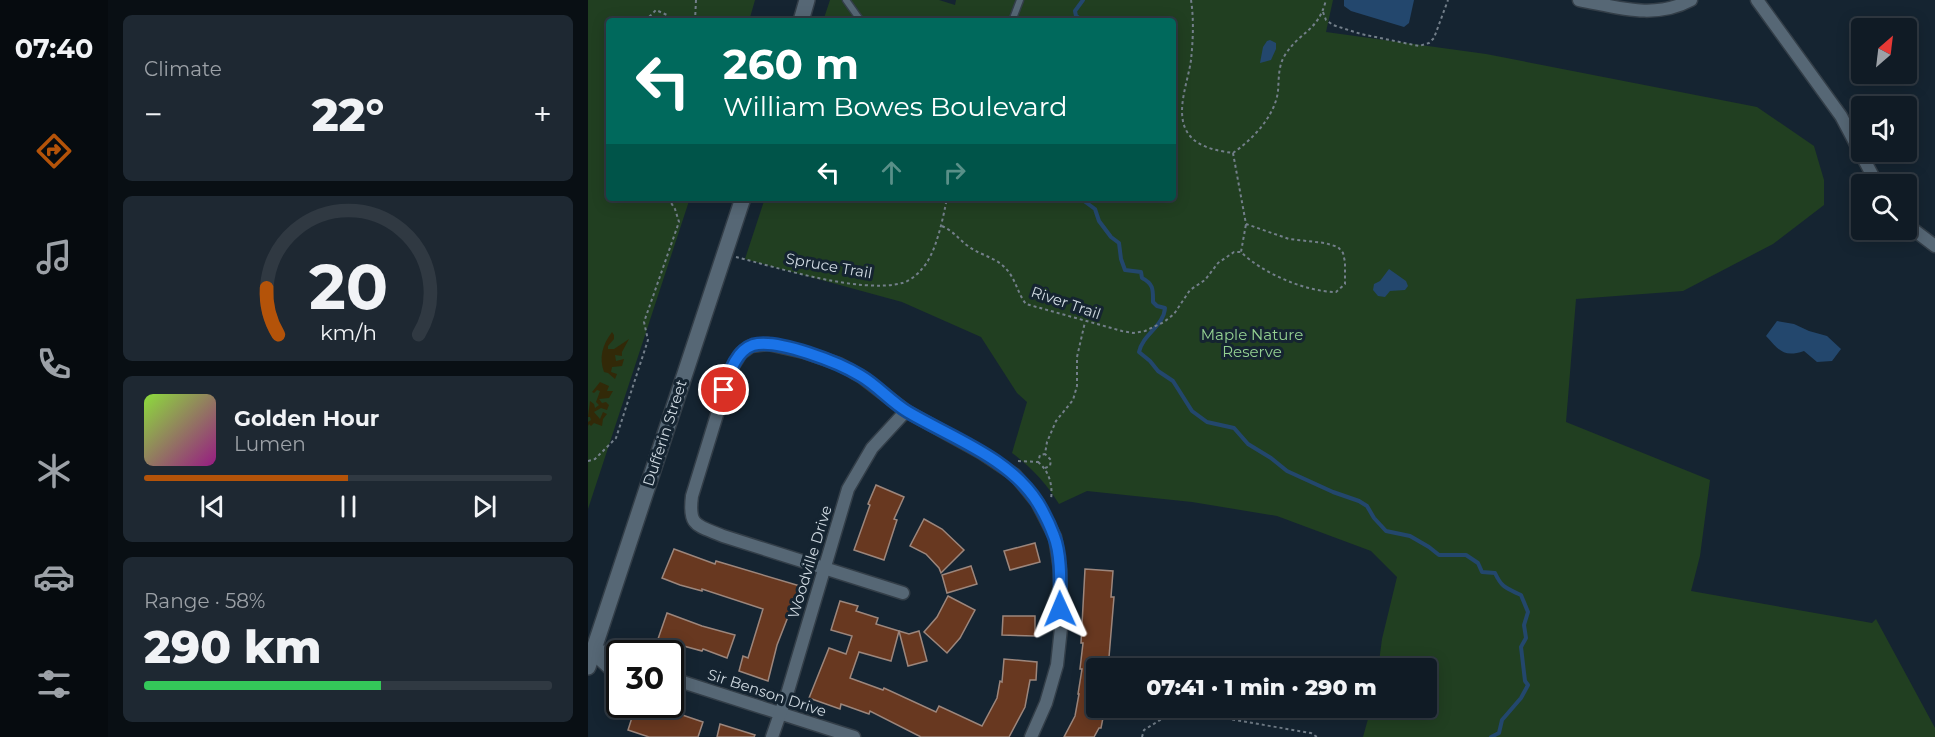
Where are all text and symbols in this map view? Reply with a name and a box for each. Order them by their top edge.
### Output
north arrow [1851,18,1917,84]
map controls [1851,18,1917,240]
text: 07:40 [15,32,93,65]
text: 260 m [723,38,859,90]
icon: left [624,42,702,120]
text: Climate [144,57,222,81]
text: 22° [312,87,384,142]
text: William Bowes Boulevard [723,90,1068,123]
text: − [144,94,163,134]
text: + [533,94,552,134]
button: sound [1851,96,1917,162]
icon: directions [33,130,75,172]
icon: left [812,156,845,189]
icon: ahead [875,156,908,189]
icon: right [938,156,971,189]
button: search [1851,174,1917,240]
icon: music [33,236,75,278]
text: 20 [308,249,388,325]
street label: Spruce Trail [784,249,874,282]
street label: River Trail [1029,282,1104,323]
text: km/h [319,320,377,346]
park label: Maple Nature Reserve [1201,325,1303,361]
icon: phone [33,343,75,385]
pin [698,364,749,415]
icon: arrive [707,373,740,406]
street label: Dufferin Street [638,377,691,489]
text: Golden Hour [234,405,379,432]
text: Lumen [234,432,306,456]
icon: climate [33,450,75,492]
icon: previous [196,490,229,523]
icon: pause [332,490,365,523]
icon: next [468,490,501,523]
street label: Woodville Drive [783,503,836,621]
icon: car [33,556,75,598]
position arrow [1028,577,1092,641]
text: Range · 58% [144,589,265,613]
text: 290 km [144,619,322,674]
speed limit sign: 30 [606,640,684,718]
icon: filters [33,663,75,705]
street label: Sir Benson Drive [705,664,829,721]
text: 07:41 · 1 min · 290 m [1146,674,1377,701]

